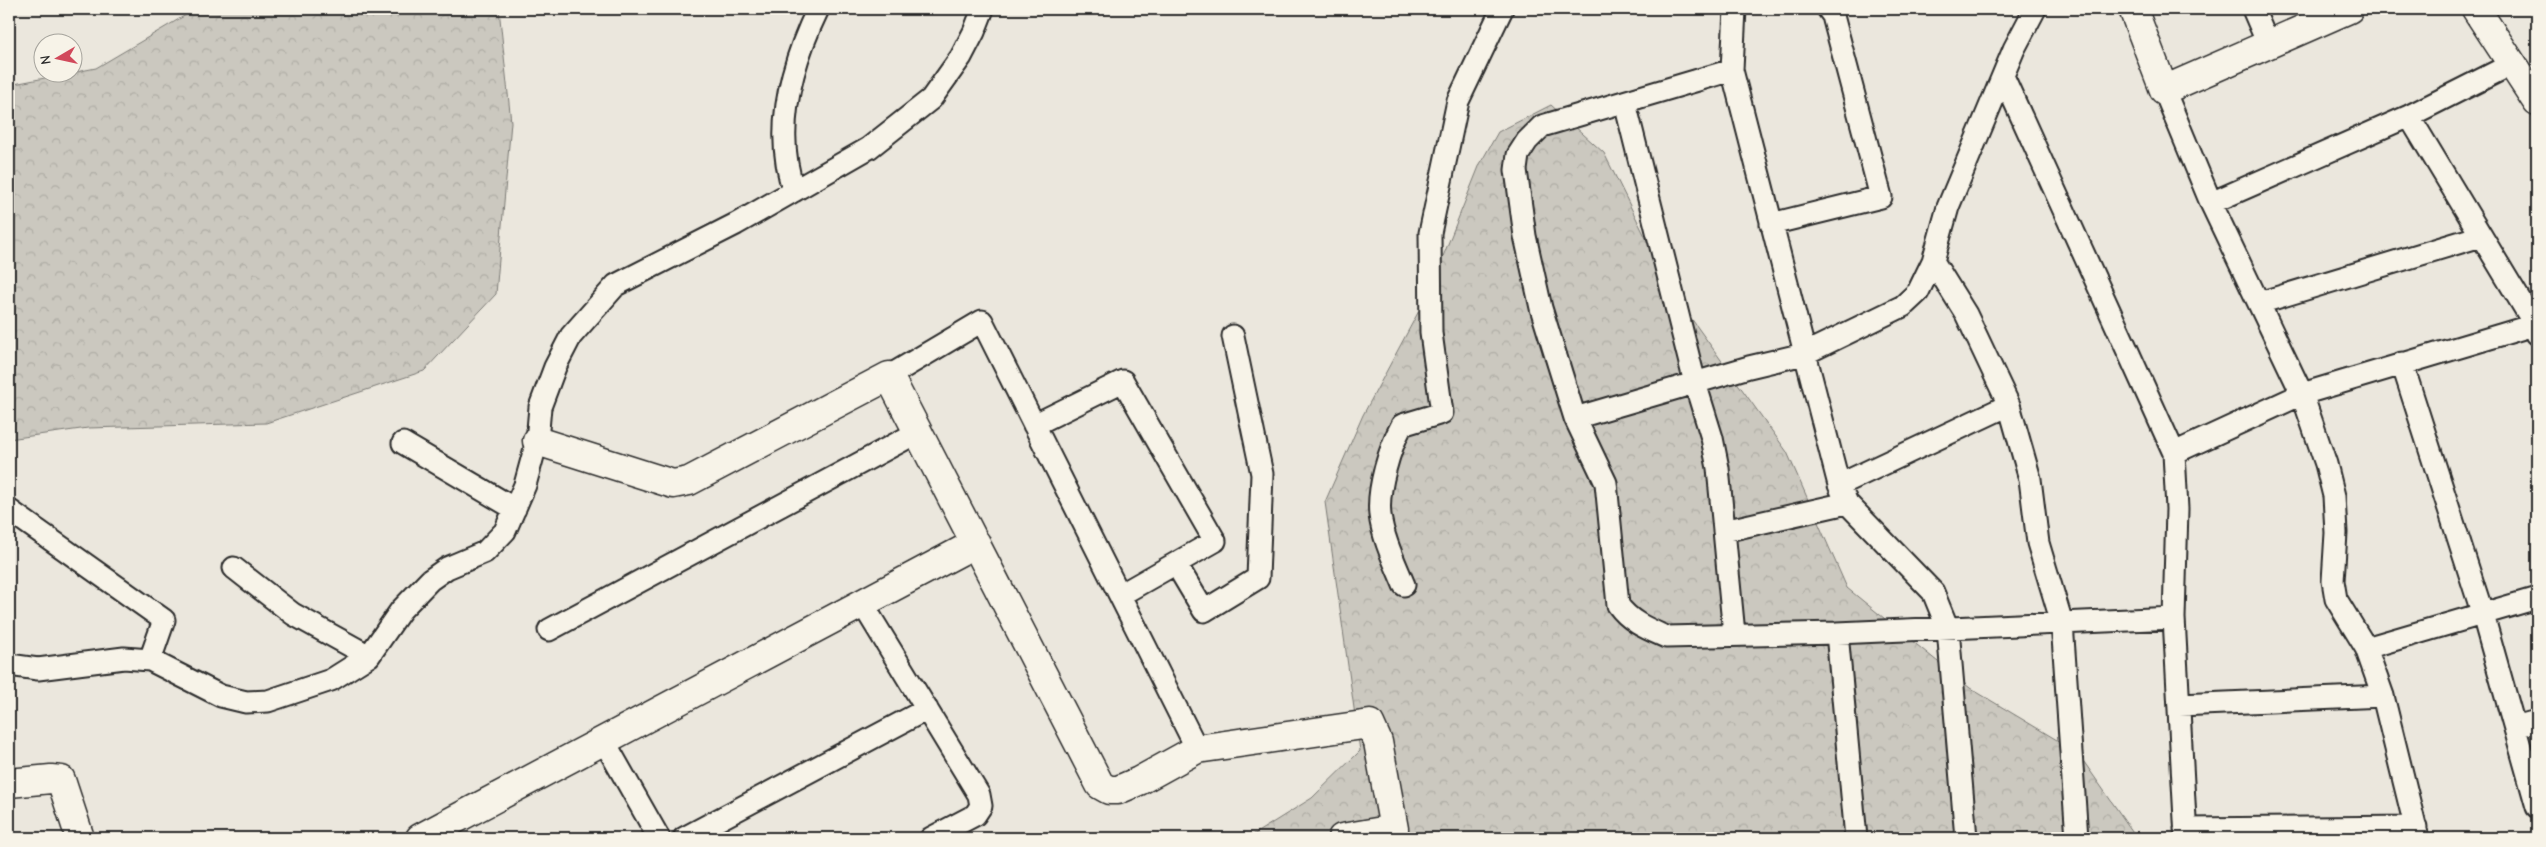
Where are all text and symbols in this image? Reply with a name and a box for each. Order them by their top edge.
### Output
north arrow [32,32,82,82]
text: N [37,54,55,66]

